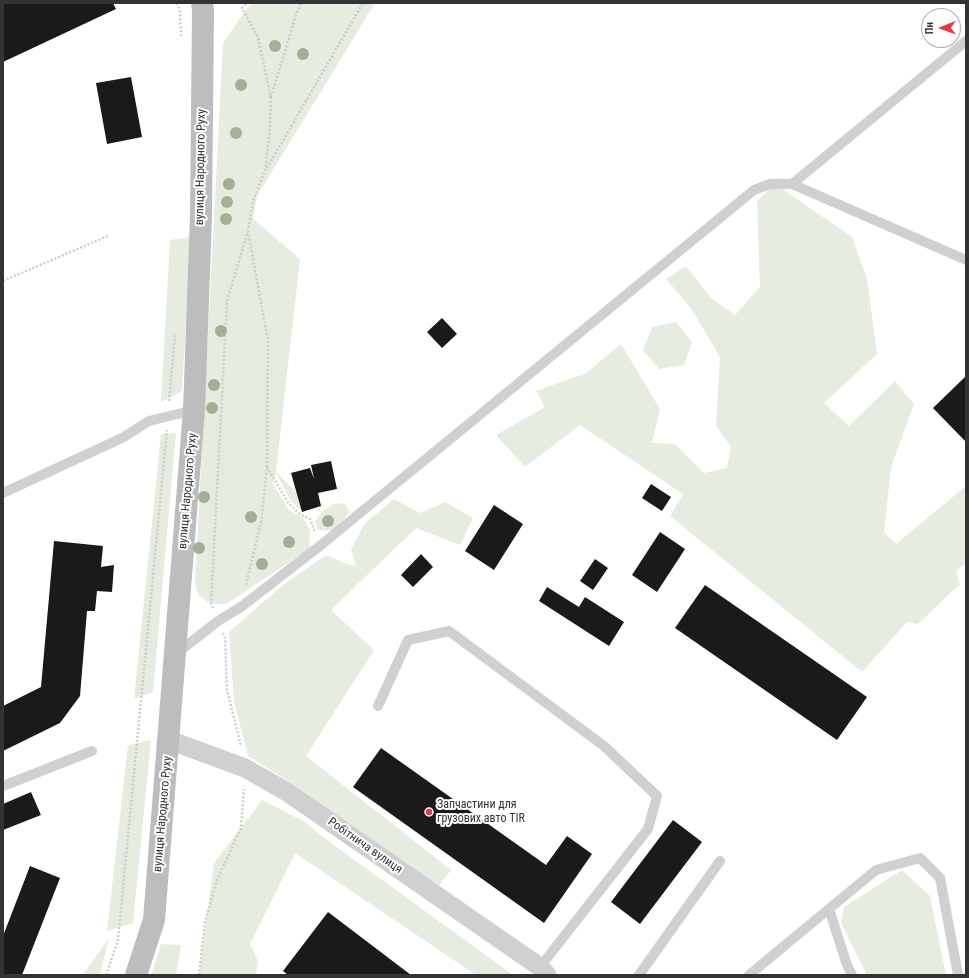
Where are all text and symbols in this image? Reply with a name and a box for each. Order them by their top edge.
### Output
north arrow [921,8,961,48]
text: Пн [923,22,936,34]
street label: вулиця Народного Руху [193,109,209,225]
street label: вулиця Народного Руху [176,432,200,550]
street label: вулиця Народного Руху [151,755,175,873]
place label: Запчастини для грузових авто TIR [437,798,525,826]
marker: Запчастини для грузових авто TIR [424,807,434,817]
street label: Робітнича вулиця [325,815,405,877]

